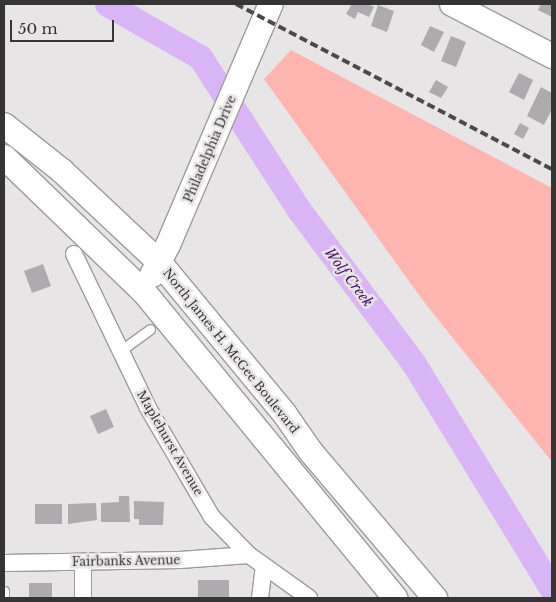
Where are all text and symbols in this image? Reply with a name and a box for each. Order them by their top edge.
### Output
scale bar [12,10,116,42]
text: 50 m [18,19,58,38]
street label: Philadelphia Drive [181,93,239,205]
water label: Wolf Creek [321,244,377,310]
street label: North James H. McGee Boulevard [160,266,302,436]
street label: Maplehurst Avenue [134,388,206,498]
street label: Fairbanks Avenue [71,553,181,569]

